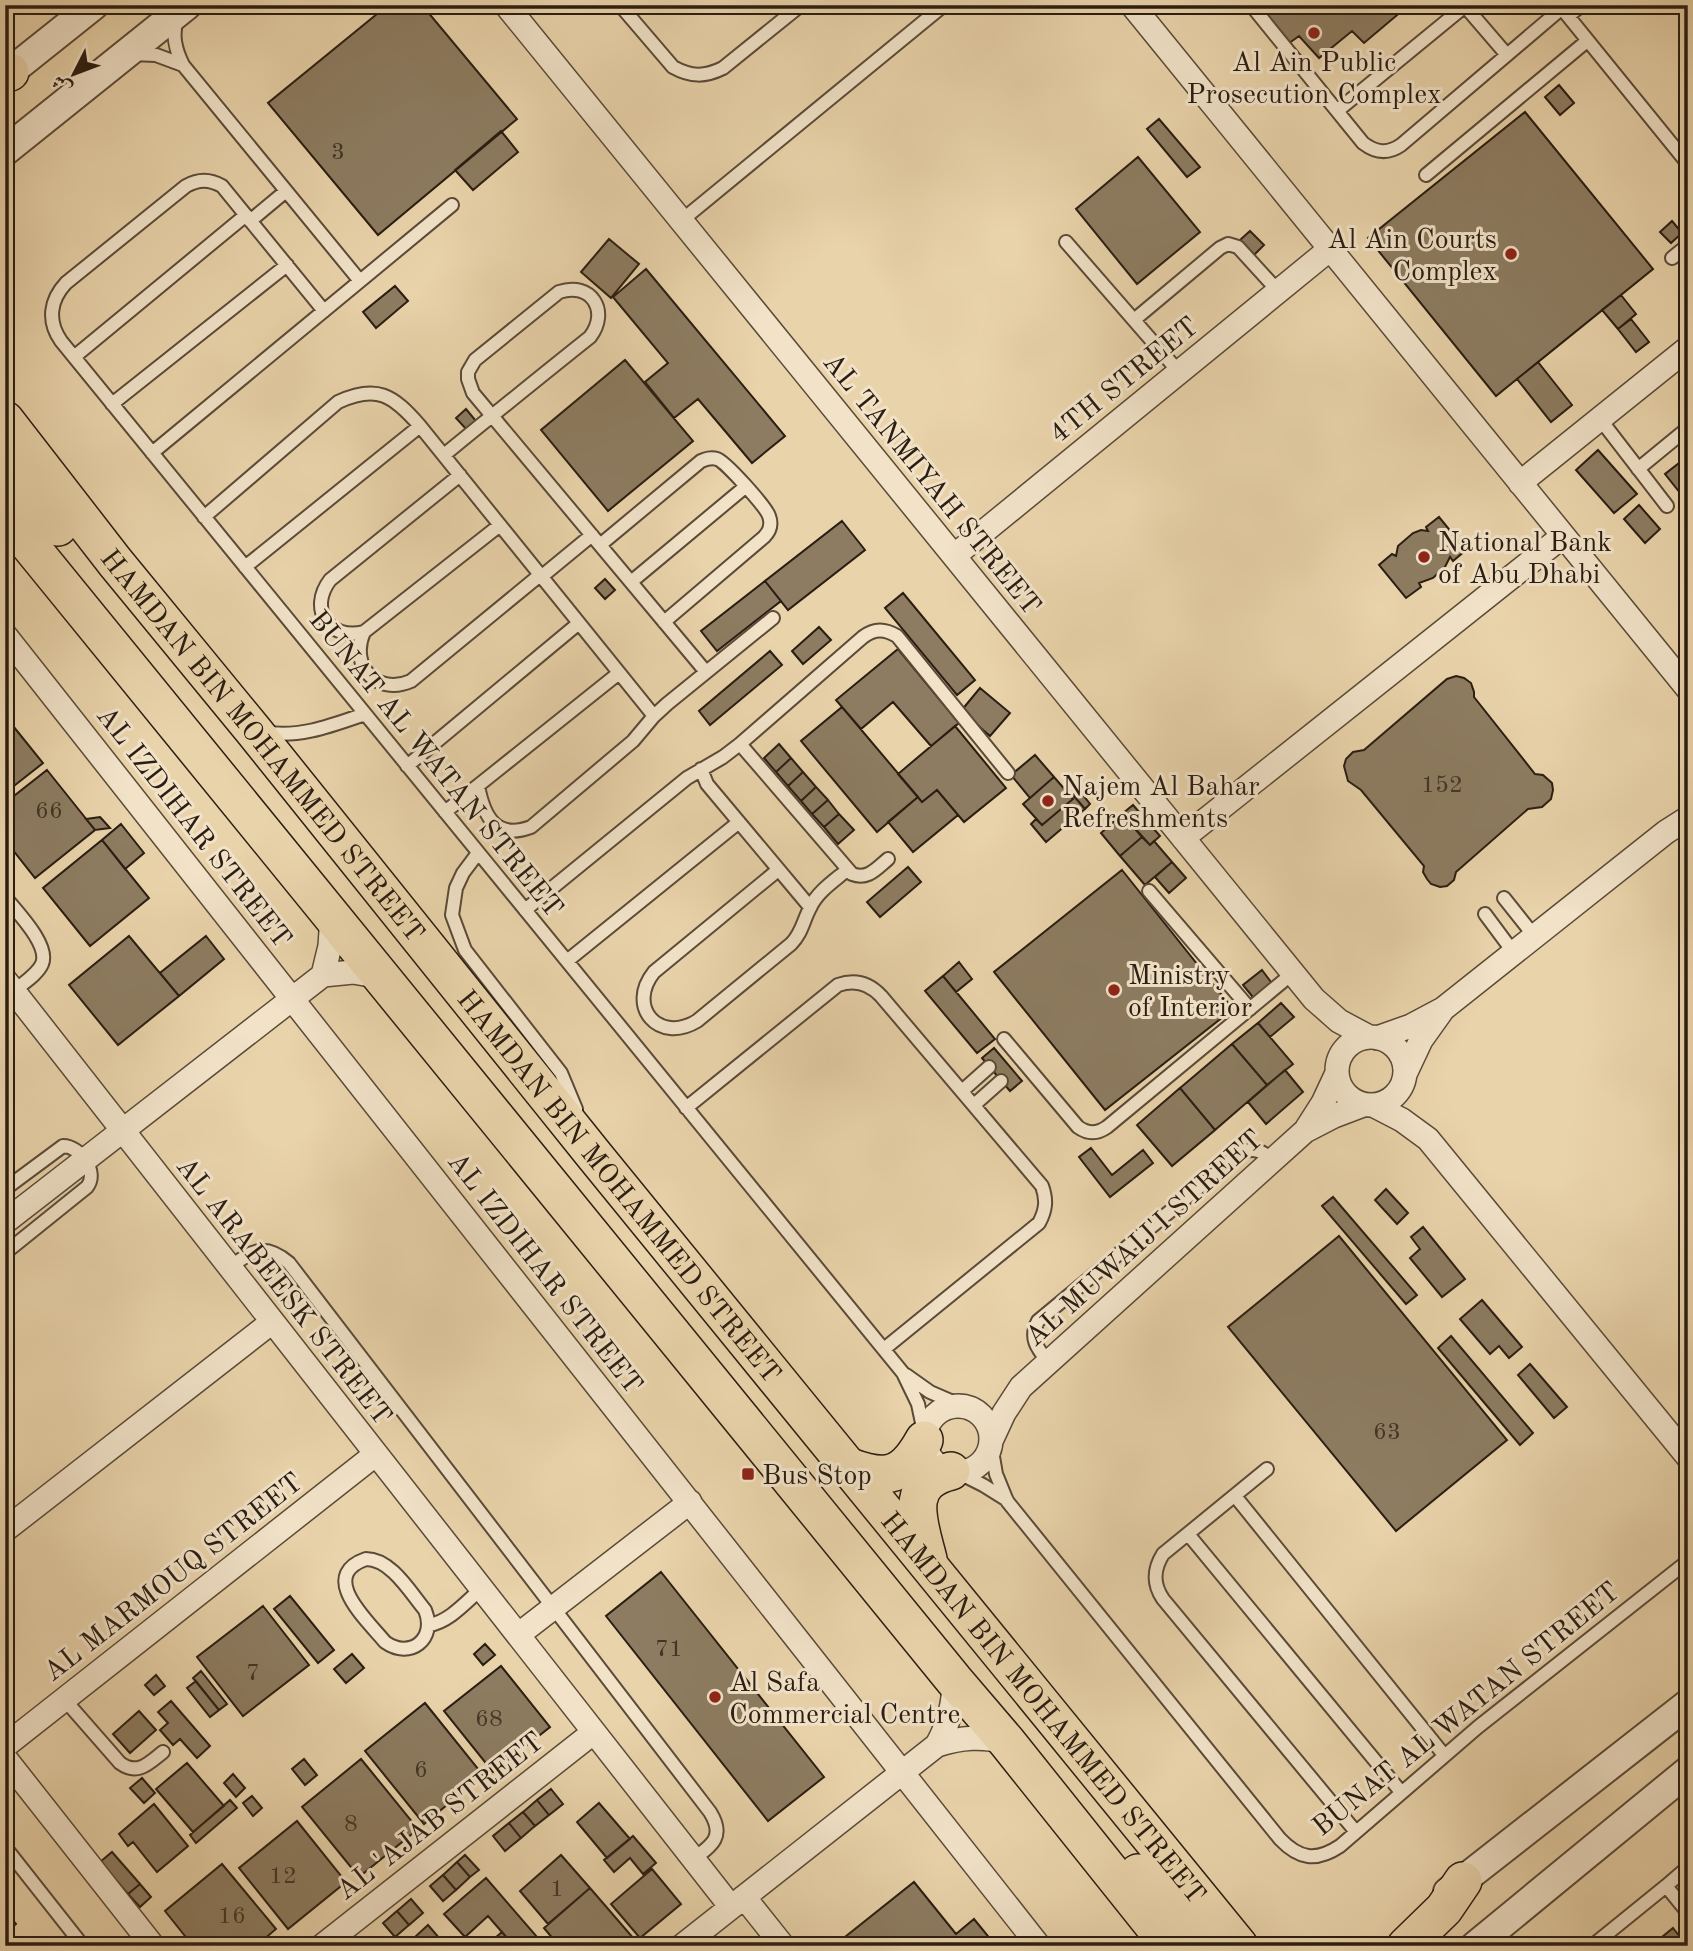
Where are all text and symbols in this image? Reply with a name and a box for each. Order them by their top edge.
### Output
marker: Al Ain Public Prosecution Complex [1306,25,1322,41]
north arrow [38,38,108,108]
place label: Al Ain Public Prosecution Complex [1186,50,1442,110]
text: ش [50,70,77,97]
house number: 3 [331,141,345,165]
place label: Al Ain Courts Complex [1327,227,1497,287]
marker: Al Ain Courts Complex [1503,246,1519,262]
street label: 4TH STREET [1045,313,1204,450]
street label: AL TANMIYAH STREET [817,349,1045,621]
place label: National Bank of Abu Dhabi [1438,530,1612,590]
street label: HAMDAN BIN MOHAMMED STREET [94,545,428,948]
marker: National Bank of Abu Dhabi [1416,549,1432,565]
street label: BUNAT AL WATAN STREET [303,606,567,923]
street label: AL IZDIHAR STREET [90,702,295,954]
place label: Najem Al Bahar Refreshments [1062,774,1260,834]
house number: 152 [1421,774,1463,798]
marker: Najem Al Bahar Refreshments [1040,793,1056,809]
house number: 66 [35,800,63,824]
place label: Ministry of Interior [1128,963,1252,1023]
marker: Ministry of Interior [1106,982,1122,998]
street label: HAMDAN BIN MOHAMMED STREET [451,986,785,1389]
street label: AL MUWAIJ'I STREET [1021,1126,1269,1353]
street label: AL IZDIHAR STREET [441,1148,646,1400]
street label: AL ARABEESK STREET [170,1153,396,1431]
house number: 63 [1373,1421,1401,1445]
place label: Bus Stop [762,1463,872,1491]
marker: Bus Stop [740,1466,756,1482]
street label: AL MARMOUQ STREET [39,1469,308,1688]
street label: HAMDAN BIN MOHAMMED STREET [874,1508,1209,1910]
street label: BUNAT AL WATAN STREET [1308,1578,1625,1842]
house number: 71 [655,1638,683,1662]
house number: 7 [246,1662,260,1686]
place label: Al Safa Commercial Centre [729,1670,960,1730]
marker: Al Safa Commercial Centre [707,1689,723,1705]
house number: 68 [475,1708,503,1732]
street label: AL 'AJAB STREET [332,1728,550,1907]
house number: 6 [414,1759,428,1783]
house number: 8 [344,1813,358,1837]
house number: 12 [269,1865,297,1889]
house number: 1 [550,1878,564,1902]
house number: 16 [218,1905,246,1929]

